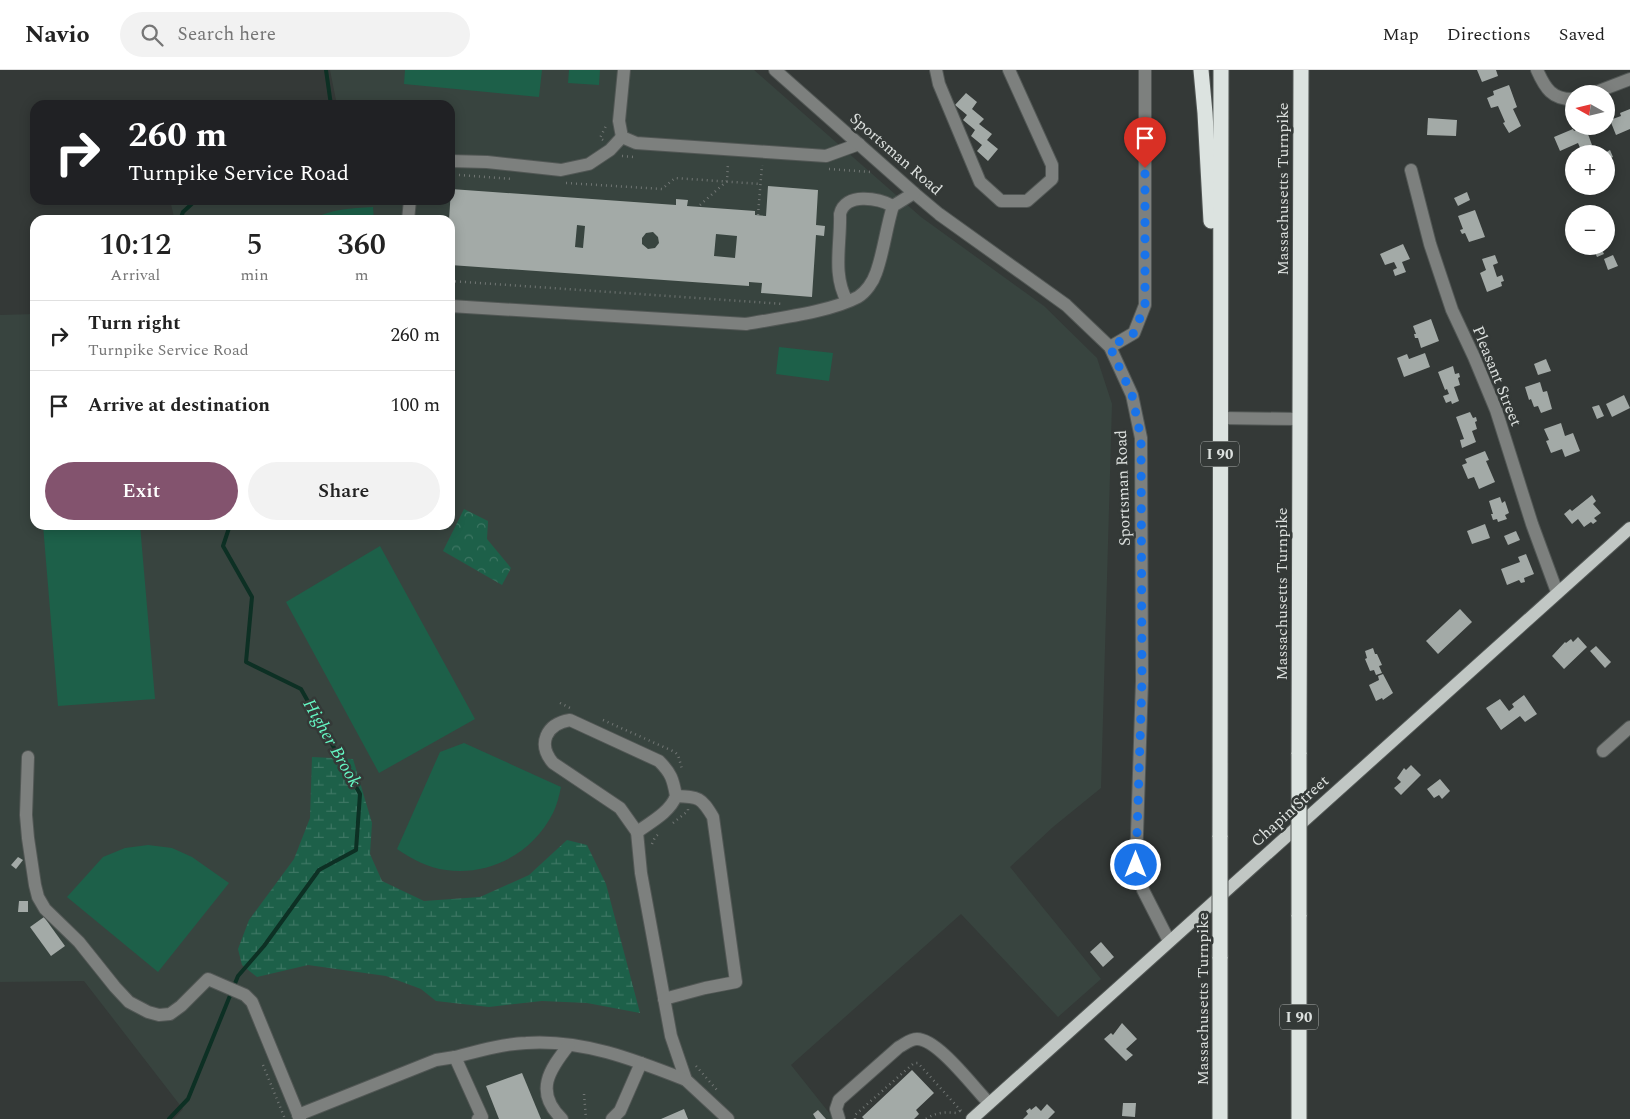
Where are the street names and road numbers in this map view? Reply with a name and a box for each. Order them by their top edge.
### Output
street label: Massachusetts Turnpike [1271,102,1295,276]
street label: Sportsman Road [844,107,948,201]
street label: Pleasant Street [1466,322,1528,430]
street label: Sportsman Road [1109,430,1137,546]
road number: I 90 [1201,442,1239,466]
street label: Massachusetts Turnpike [1270,507,1294,681]
street label: Chapin Street [1246,769,1335,853]
street label: Massachusetts Turnpike [1191,912,1215,1086]
road number: I 90 [1280,1004,1318,1030]

